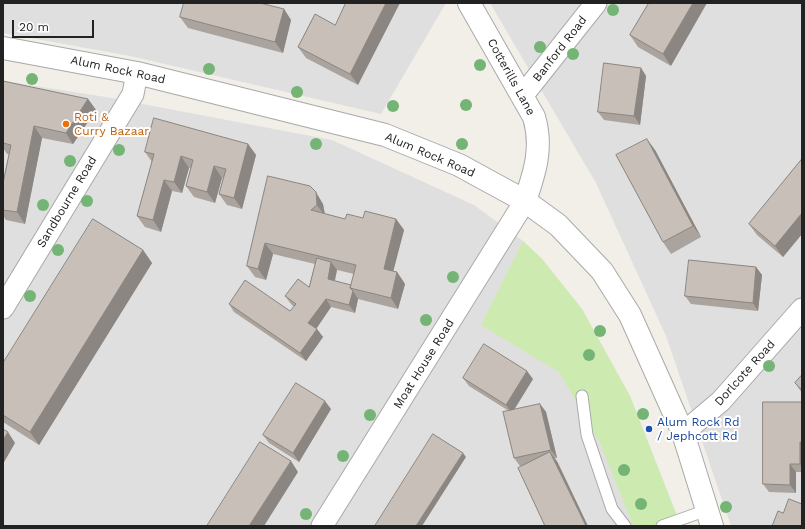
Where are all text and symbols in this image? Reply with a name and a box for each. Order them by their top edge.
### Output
scale bar [14,12,96,38]
street label: Banford Road [530,13,590,85]
text: 20 m [19,20,49,34]
street label: Cotterills Lane [484,36,538,118]
street label: Alum Rock Road [69,53,167,87]
place label: Roti & Curry Bazaar [74,110,149,138]
marker: Roti & Curry Bazaar [61,119,71,129]
street label: Alum Rock Road [383,130,477,180]
street label: Sandbourne Road [34,154,100,250]
street label: Moat House Road [391,317,457,411]
street label: Dorlcote Road [712,337,778,409]
place label: Alum Rock Rd / Jephcott Rd [657,415,739,443]
marker: Alum Rock Rd / Jephcott Rd [644,424,654,434]

